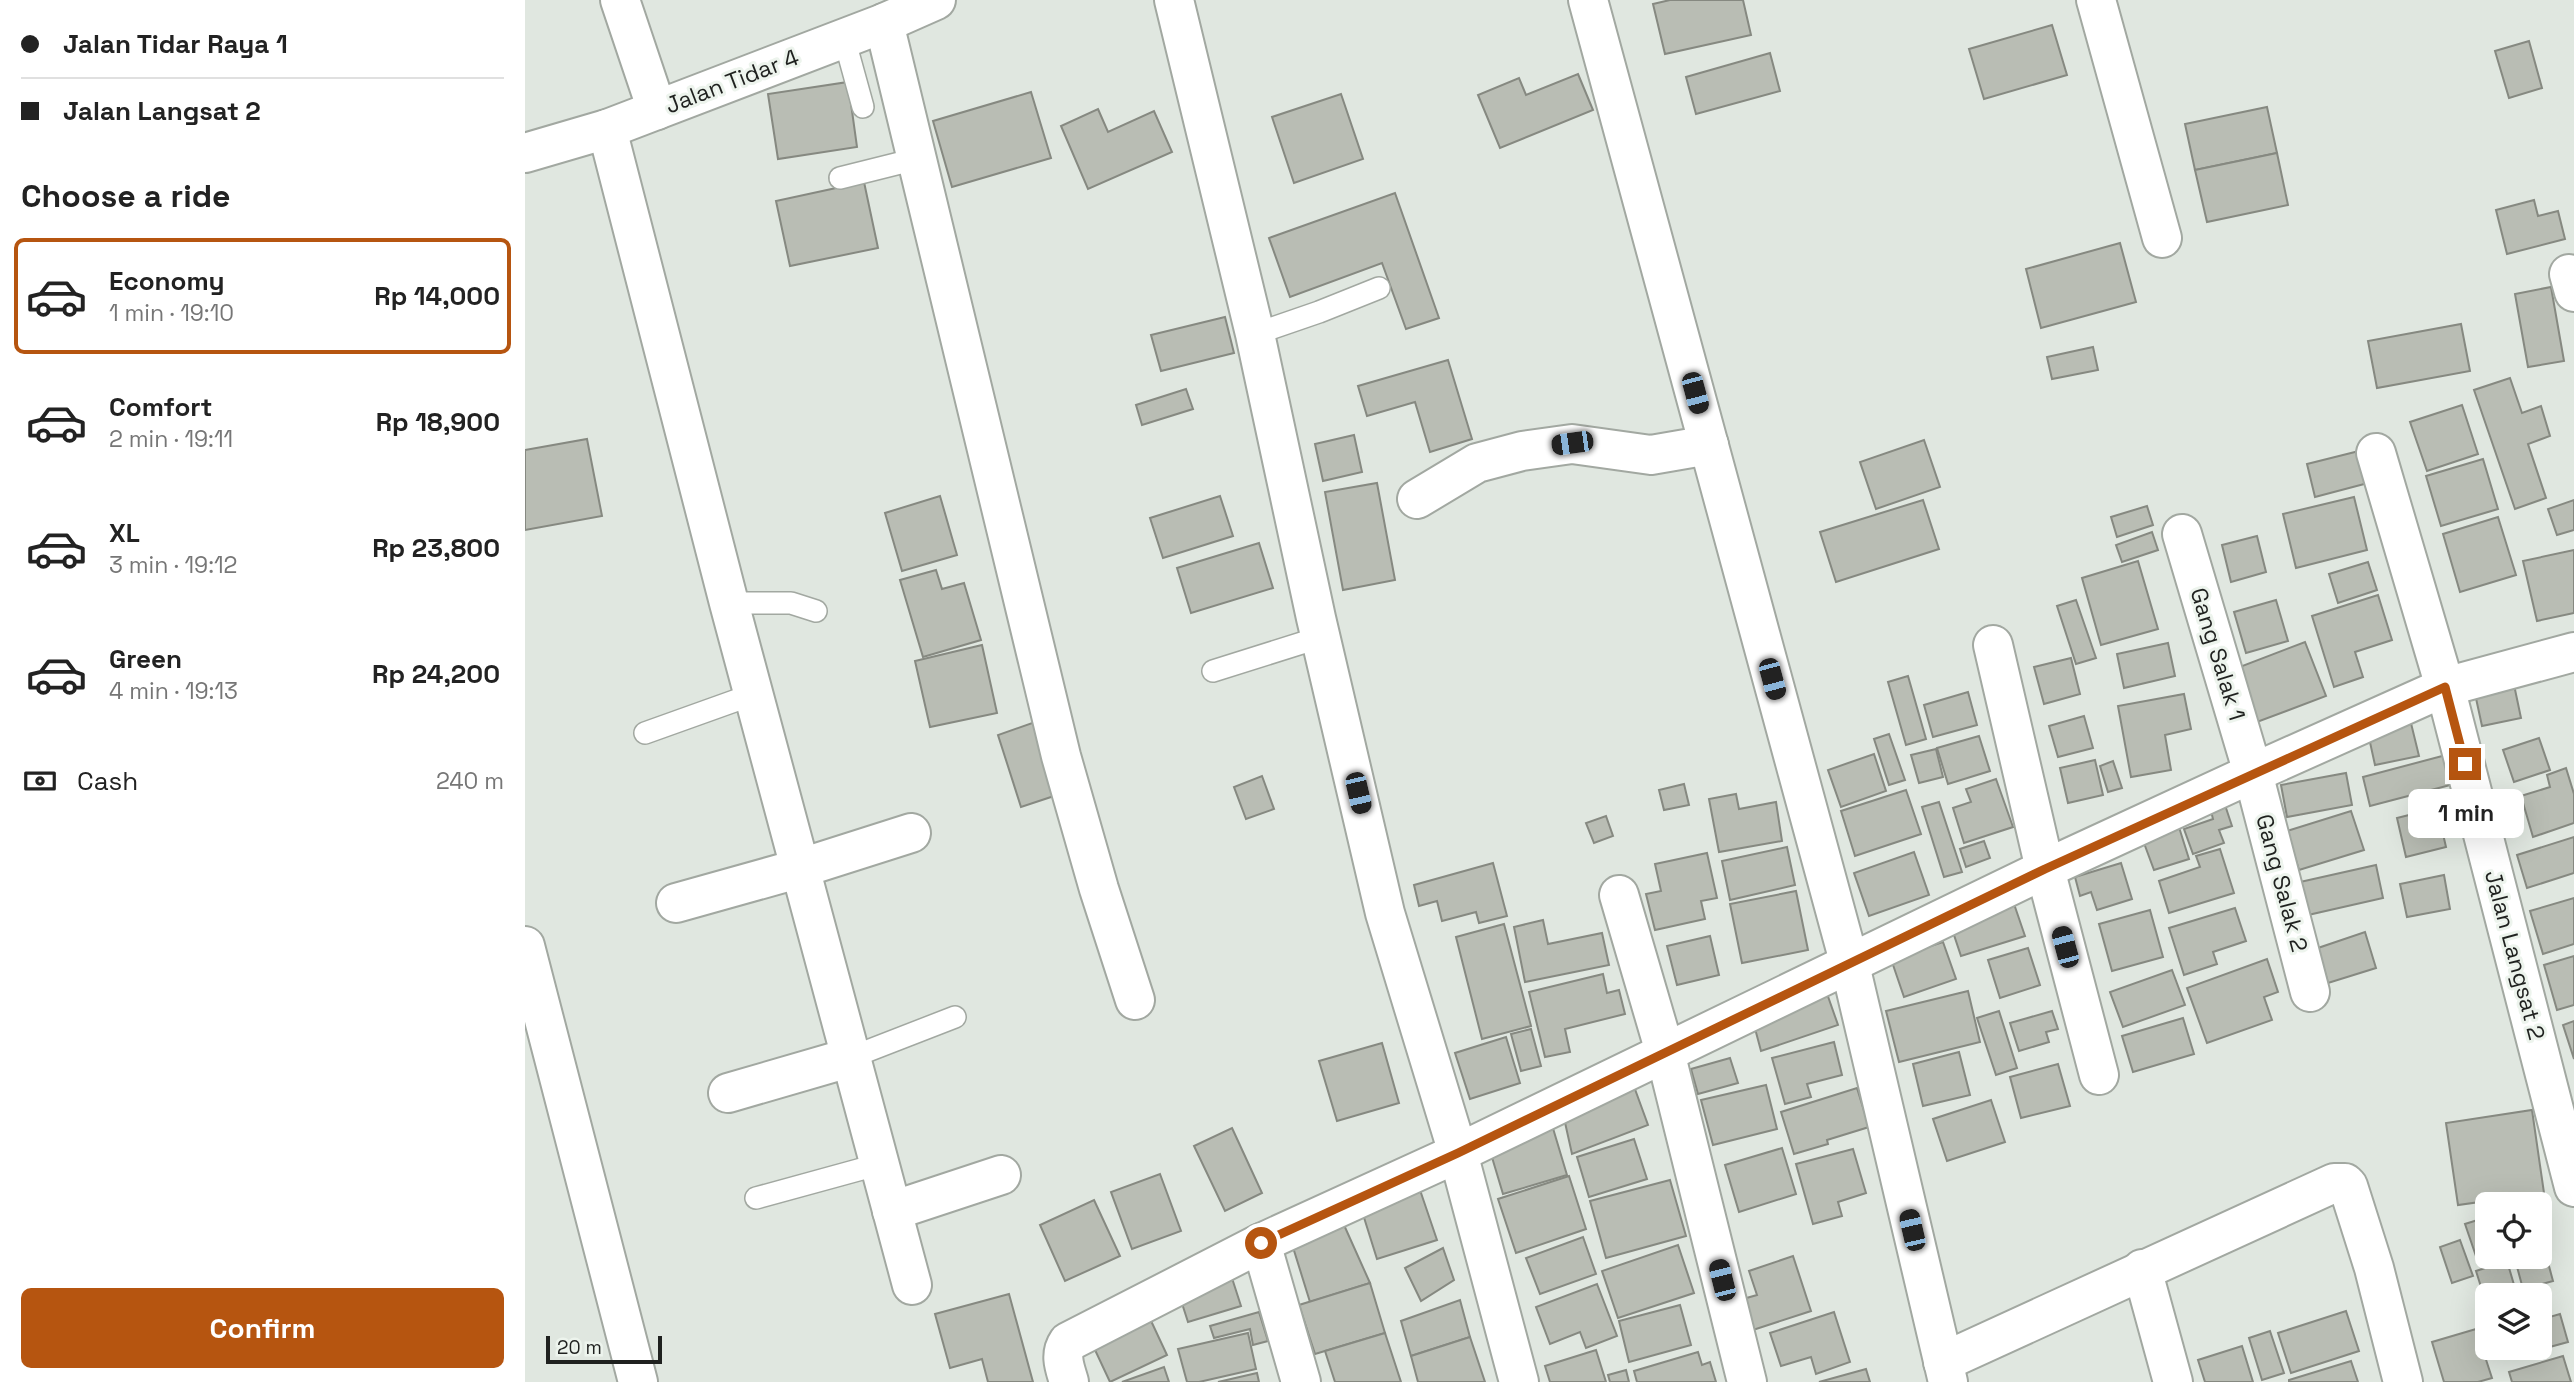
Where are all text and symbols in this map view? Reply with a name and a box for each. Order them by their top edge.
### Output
text: Jalan Tidar Raya 1 [63,27,288,61]
street label: Jalan Tidar 4 [661,42,803,120]
text: Jalan Langsat 2 [63,94,261,128]
text: Choose a ride [21,176,231,216]
text: Economy [109,264,225,298]
icon: car [25,265,88,328]
text: Rp 14,000 [374,279,500,313]
text: 1 min · 19:10 [109,298,234,328]
car [1680,370,1711,416]
text: Comfort [109,390,212,424]
icon: car [25,391,88,454]
text: Rp 18,900 [376,405,500,439]
text: 2 min · 19:11 [109,424,233,454]
car [1550,430,1595,456]
text: XL [109,516,140,550]
icon: car [25,517,88,580]
text: Rp 23,800 [372,531,500,565]
text: 3 min · 19:12 [109,550,237,580]
street label: Gang Salak 1 [2184,584,2252,724]
text: Green [109,642,182,676]
icon: car [25,643,88,706]
car [1757,656,1788,702]
text: Rp 24,200 [372,657,500,691]
text: 4 min · 19:13 [109,676,238,706]
route end [2449,748,2481,780]
icon: cash [21,762,59,800]
text: Cash [77,764,138,798]
text: 240 m [436,766,504,796]
car [1344,770,1373,816]
callout: 1 min [2407,788,2523,838]
text: 1 min [2438,798,2494,828]
street label: Gang Salak 2 [2249,811,2315,955]
street label: Jalan Langsat 2 [2478,867,2552,1043]
car [2050,924,2081,970]
map controls [2475,1192,2552,1360]
button: locate [2475,1192,2552,1269]
car [1898,1207,1927,1253]
route start [1245,1227,1277,1259]
car [1707,1257,1738,1303]
button: layers [2475,1283,2552,1360]
button: Confirm [21,1288,504,1368]
scale bar [546,1333,661,1365]
text: 20 m [557,1335,602,1360]

